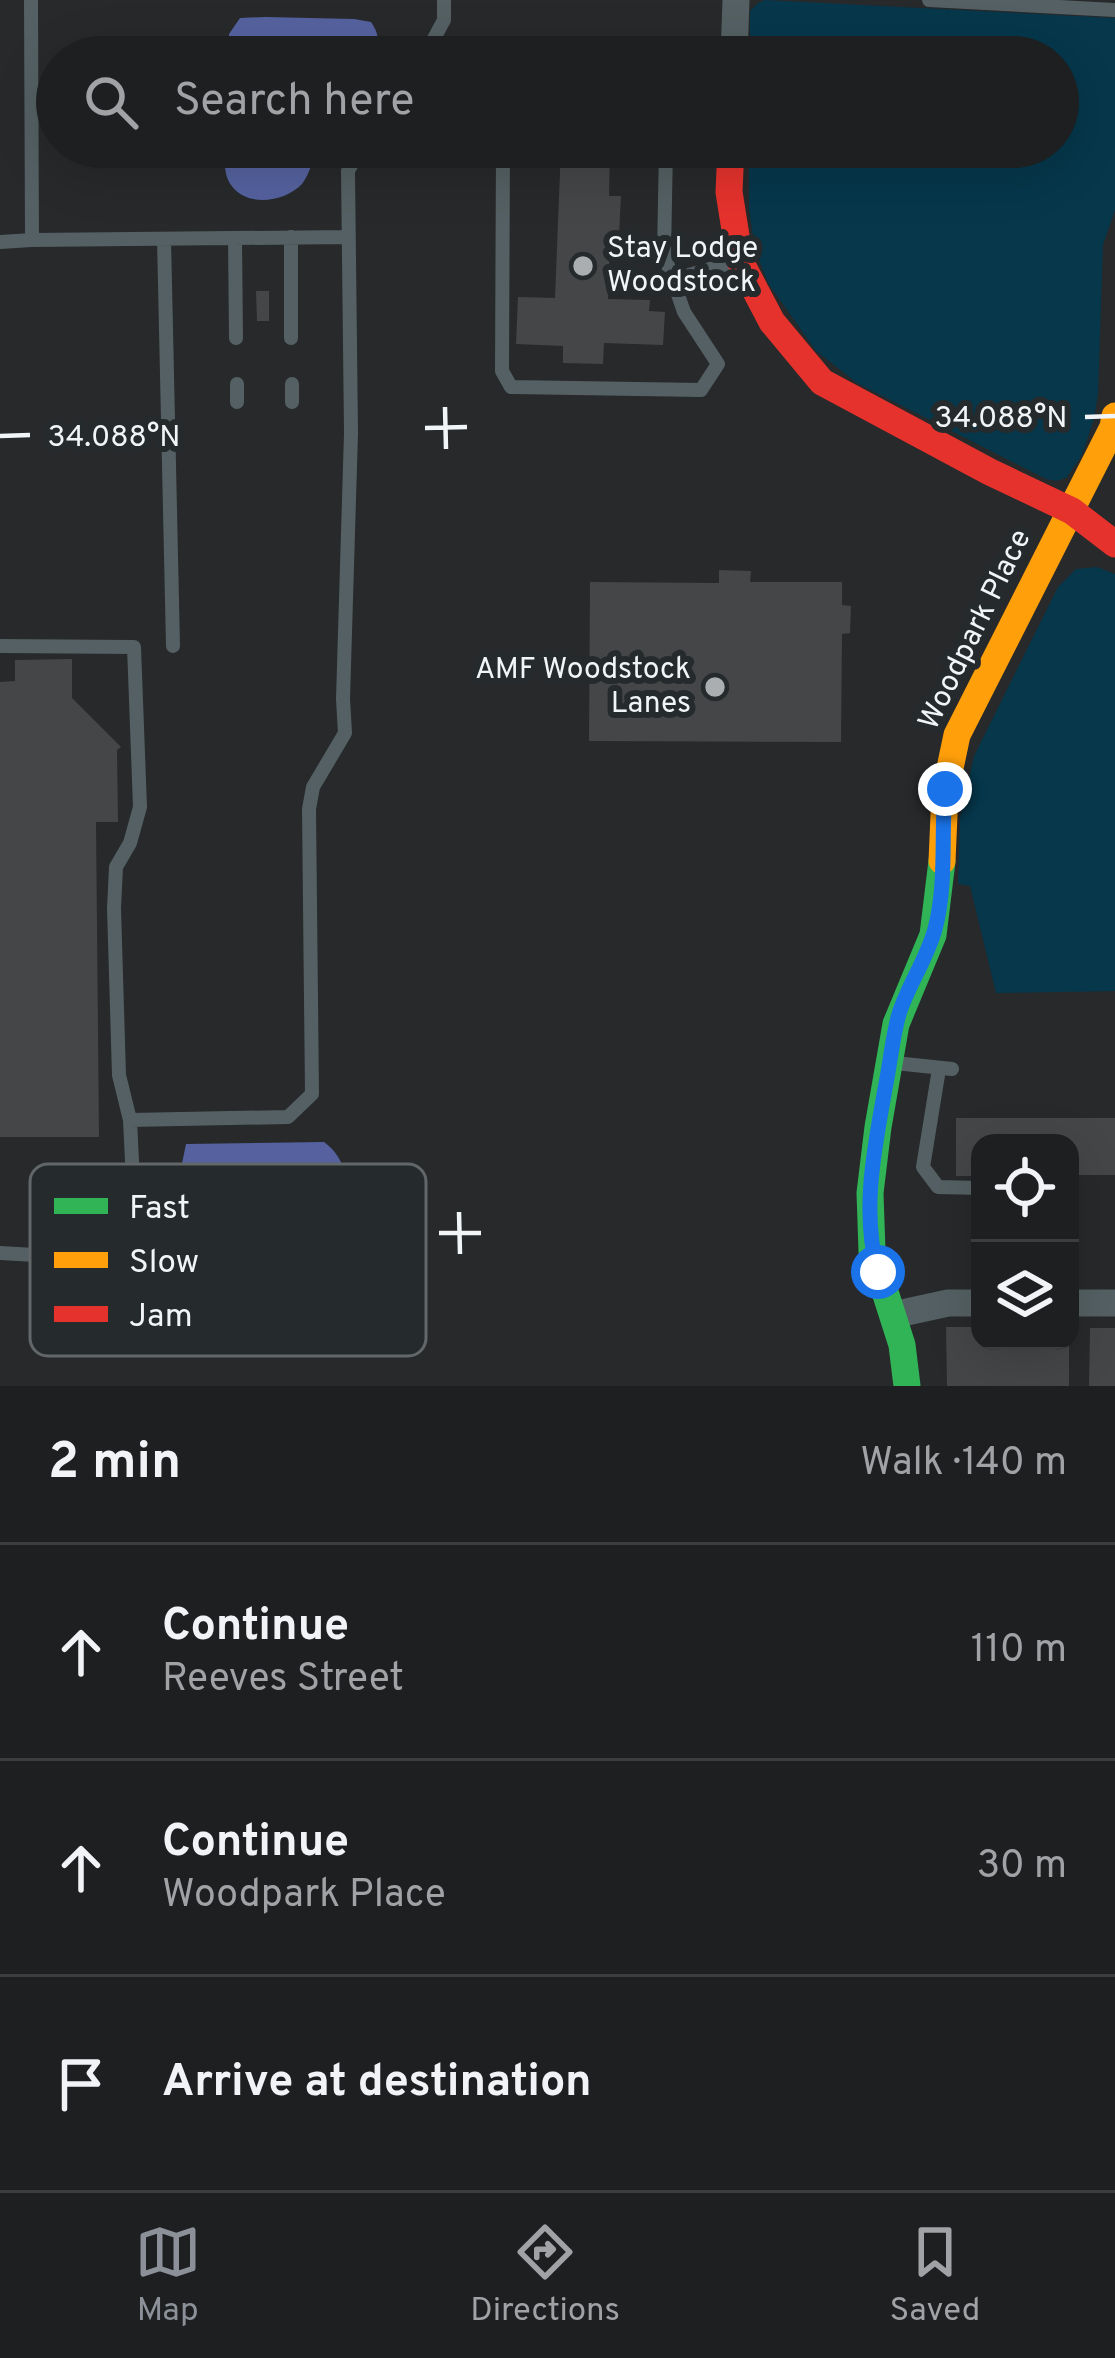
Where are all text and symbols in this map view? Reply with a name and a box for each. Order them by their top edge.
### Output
search box [36,36,1079,168]
icon: search [78,69,144,135]
text: Search here [174,74,414,131]
place label: Stay Lodge Woodstock [607,231,758,302]
marker: Stay Lodge Woodstock [570,253,596,279]
text: 34.088°N [935,401,1067,438]
text: 34.088°N [48,420,180,457]
street label: Woodpark Place [912,524,1040,736]
place label: AMF Woodstock Lanes [475,652,691,723]
marker: AMF Woodstock Lanes [702,674,728,700]
route end [918,762,972,816]
map controls [971,1134,1079,1350]
button: locate [971,1134,1079,1242]
legend [30,1164,426,1356]
text: Fast [129,1189,190,1231]
button: layers [971,1242,1079,1350]
text: Slow [129,1243,199,1285]
route start [851,1245,905,1299]
text: Jam [129,1297,193,1339]
text: 2 min [48,1432,181,1497]
text: Walk · 140 m [860,1440,1067,1489]
text: Continue [162,1599,349,1656]
icon: ahead [48,1619,114,1685]
text: 110 m [971,1627,1067,1676]
text: Reeves Street [162,1656,404,1705]
text: Continue [162,1815,349,1872]
icon: ahead [48,1835,114,1901]
text: 30 m [977,1843,1067,1892]
text: Woodpark Place [162,1872,446,1921]
icon: arrive [48,2051,114,2117]
text: Arrive at destination [162,2055,592,2112]
tab: Map [135,2219,201,2333]
tab: Directions [470,2219,620,2333]
tab: Saved [890,2219,980,2333]

